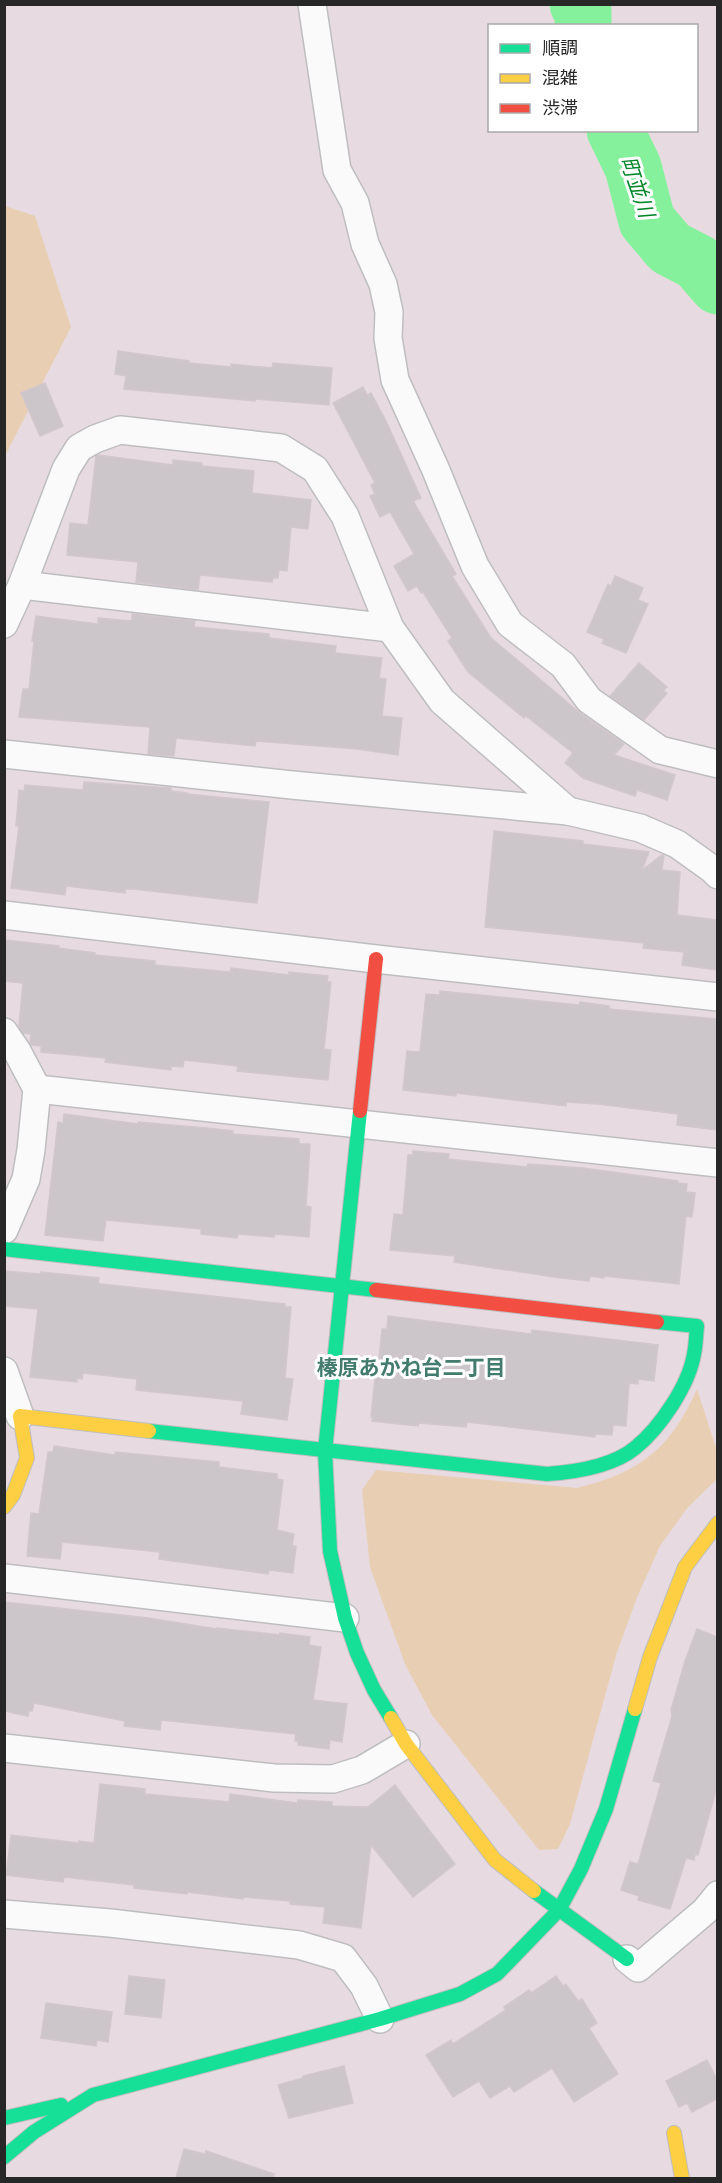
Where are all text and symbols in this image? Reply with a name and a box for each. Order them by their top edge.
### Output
legend [488,24,698,132]
text: 順調 [542,37,578,58]
text: 混雑 [542,67,578,88]
text: 渋滞 [542,97,578,118]
water label: 町並川 [615,153,659,223]
district label: 榛原あかね台二丁目 [317,1356,506,1380]

